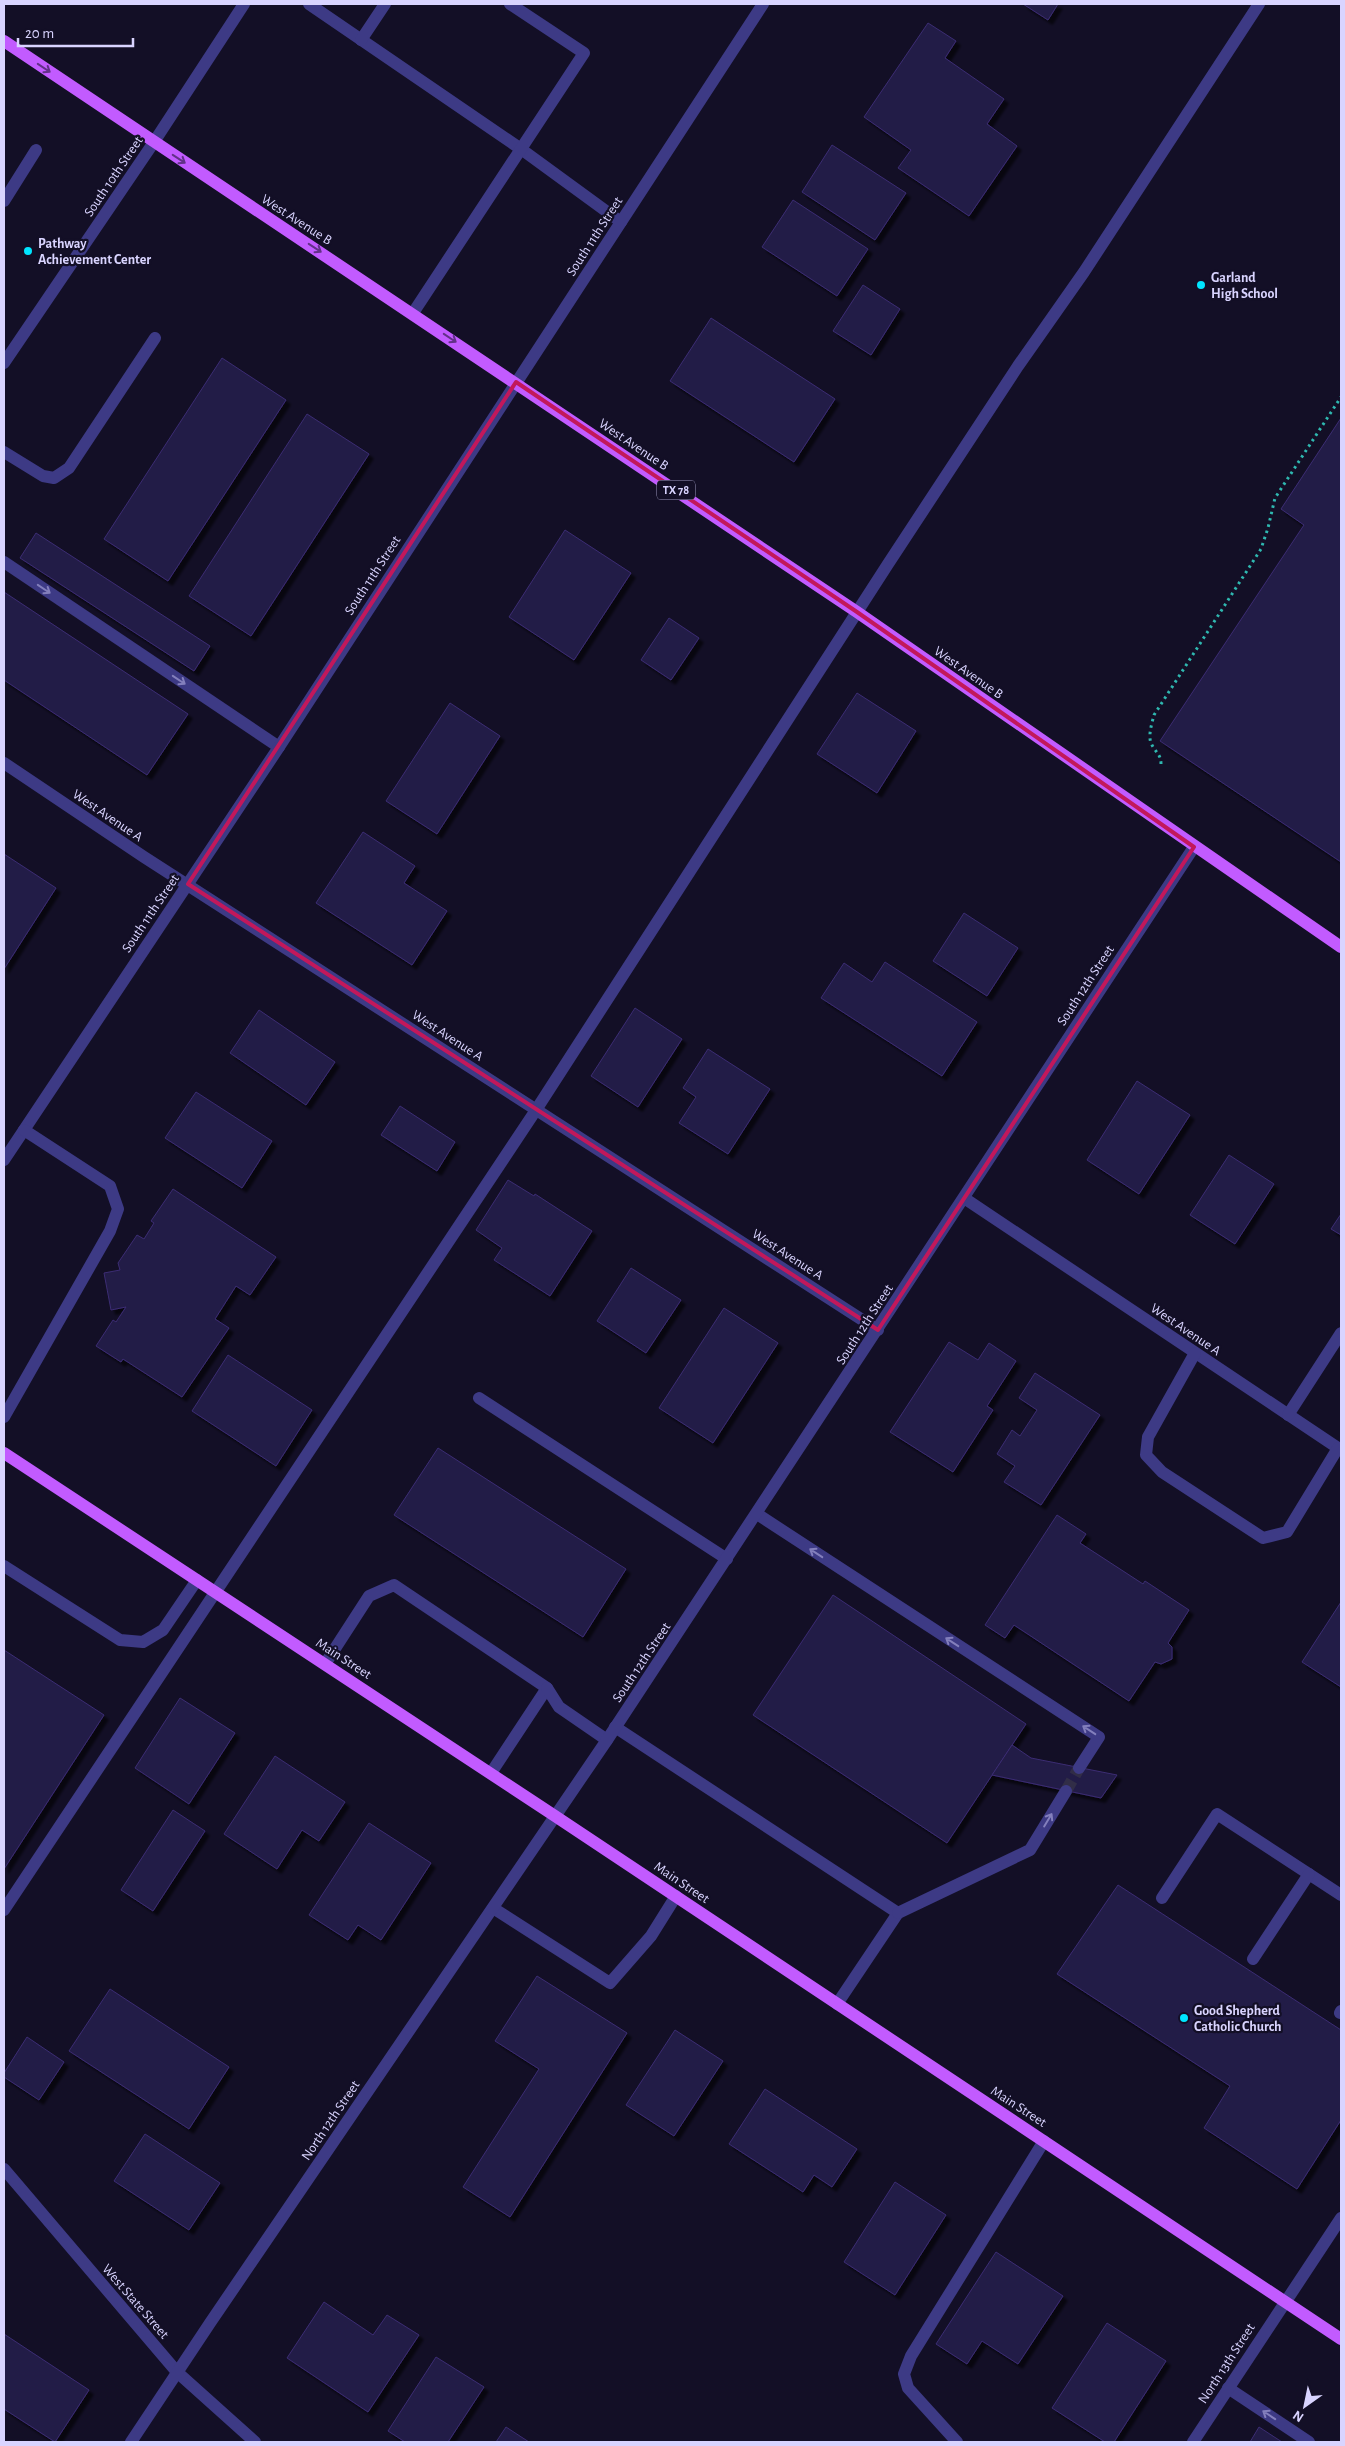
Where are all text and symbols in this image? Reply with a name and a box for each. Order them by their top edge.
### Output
scale bar [18,15,132,47]
text: 20 m [25,26,54,41]
one-way arrow [37,63,51,74]
street label: South 10th Street [82,133,146,219]
one-way arrow [172,154,186,164]
street label: West Avenue B [259,192,334,248]
street label: South 11th Street [564,194,626,279]
place label: Pathway Achievement Center [38,237,151,267]
one-way arrow [307,244,321,254]
marker: Pathway Achievement Center [22,245,34,257]
place label: Garland High School [1211,271,1278,301]
marker: Garland High School [1195,279,1207,291]
one-way arrow [443,333,457,343]
street label: West Avenue B [596,416,671,473]
road number: TX 78 [657,480,695,500]
street label: South 11th Street [342,533,404,618]
one-way arrow [37,584,51,594]
street label: West Avenue B [931,644,1006,702]
one-way arrow [172,675,186,685]
street label: West Avenue A [70,787,145,844]
street label: South 11th Street [120,871,182,955]
street label: South 12th Street [1055,942,1117,1028]
street label: West Avenue A [409,1008,485,1064]
street label: West Avenue A [749,1227,825,1283]
street label: South 12th Street [834,1281,896,1367]
street label: West Avenue A [1148,1301,1223,1358]
one-way arrow [810,1548,824,1558]
street label: South 12th Street [610,1620,674,1705]
street label: Main Street [313,1636,374,1682]
one-way arrow [946,1636,960,1646]
one-way arrow [1082,1725,1096,1735]
one-way arrow [1044,1814,1054,1828]
street label: Main Street [651,1859,712,1907]
place label: Good Shepherd Catholic Church [1194,2004,1282,2034]
marker: Good Shepherd Catholic Church [1178,2012,1190,2024]
street label: North 12th Street [299,2078,363,2163]
street label: Main Street [988,2084,1049,2130]
street label: West State Street [99,2262,172,2342]
street label: North 13th Street [1196,2321,1258,2406]
north arrow [1280,2381,1330,2431]
text: N [1291,2408,1306,2425]
one-way arrow [1262,2410,1276,2420]

